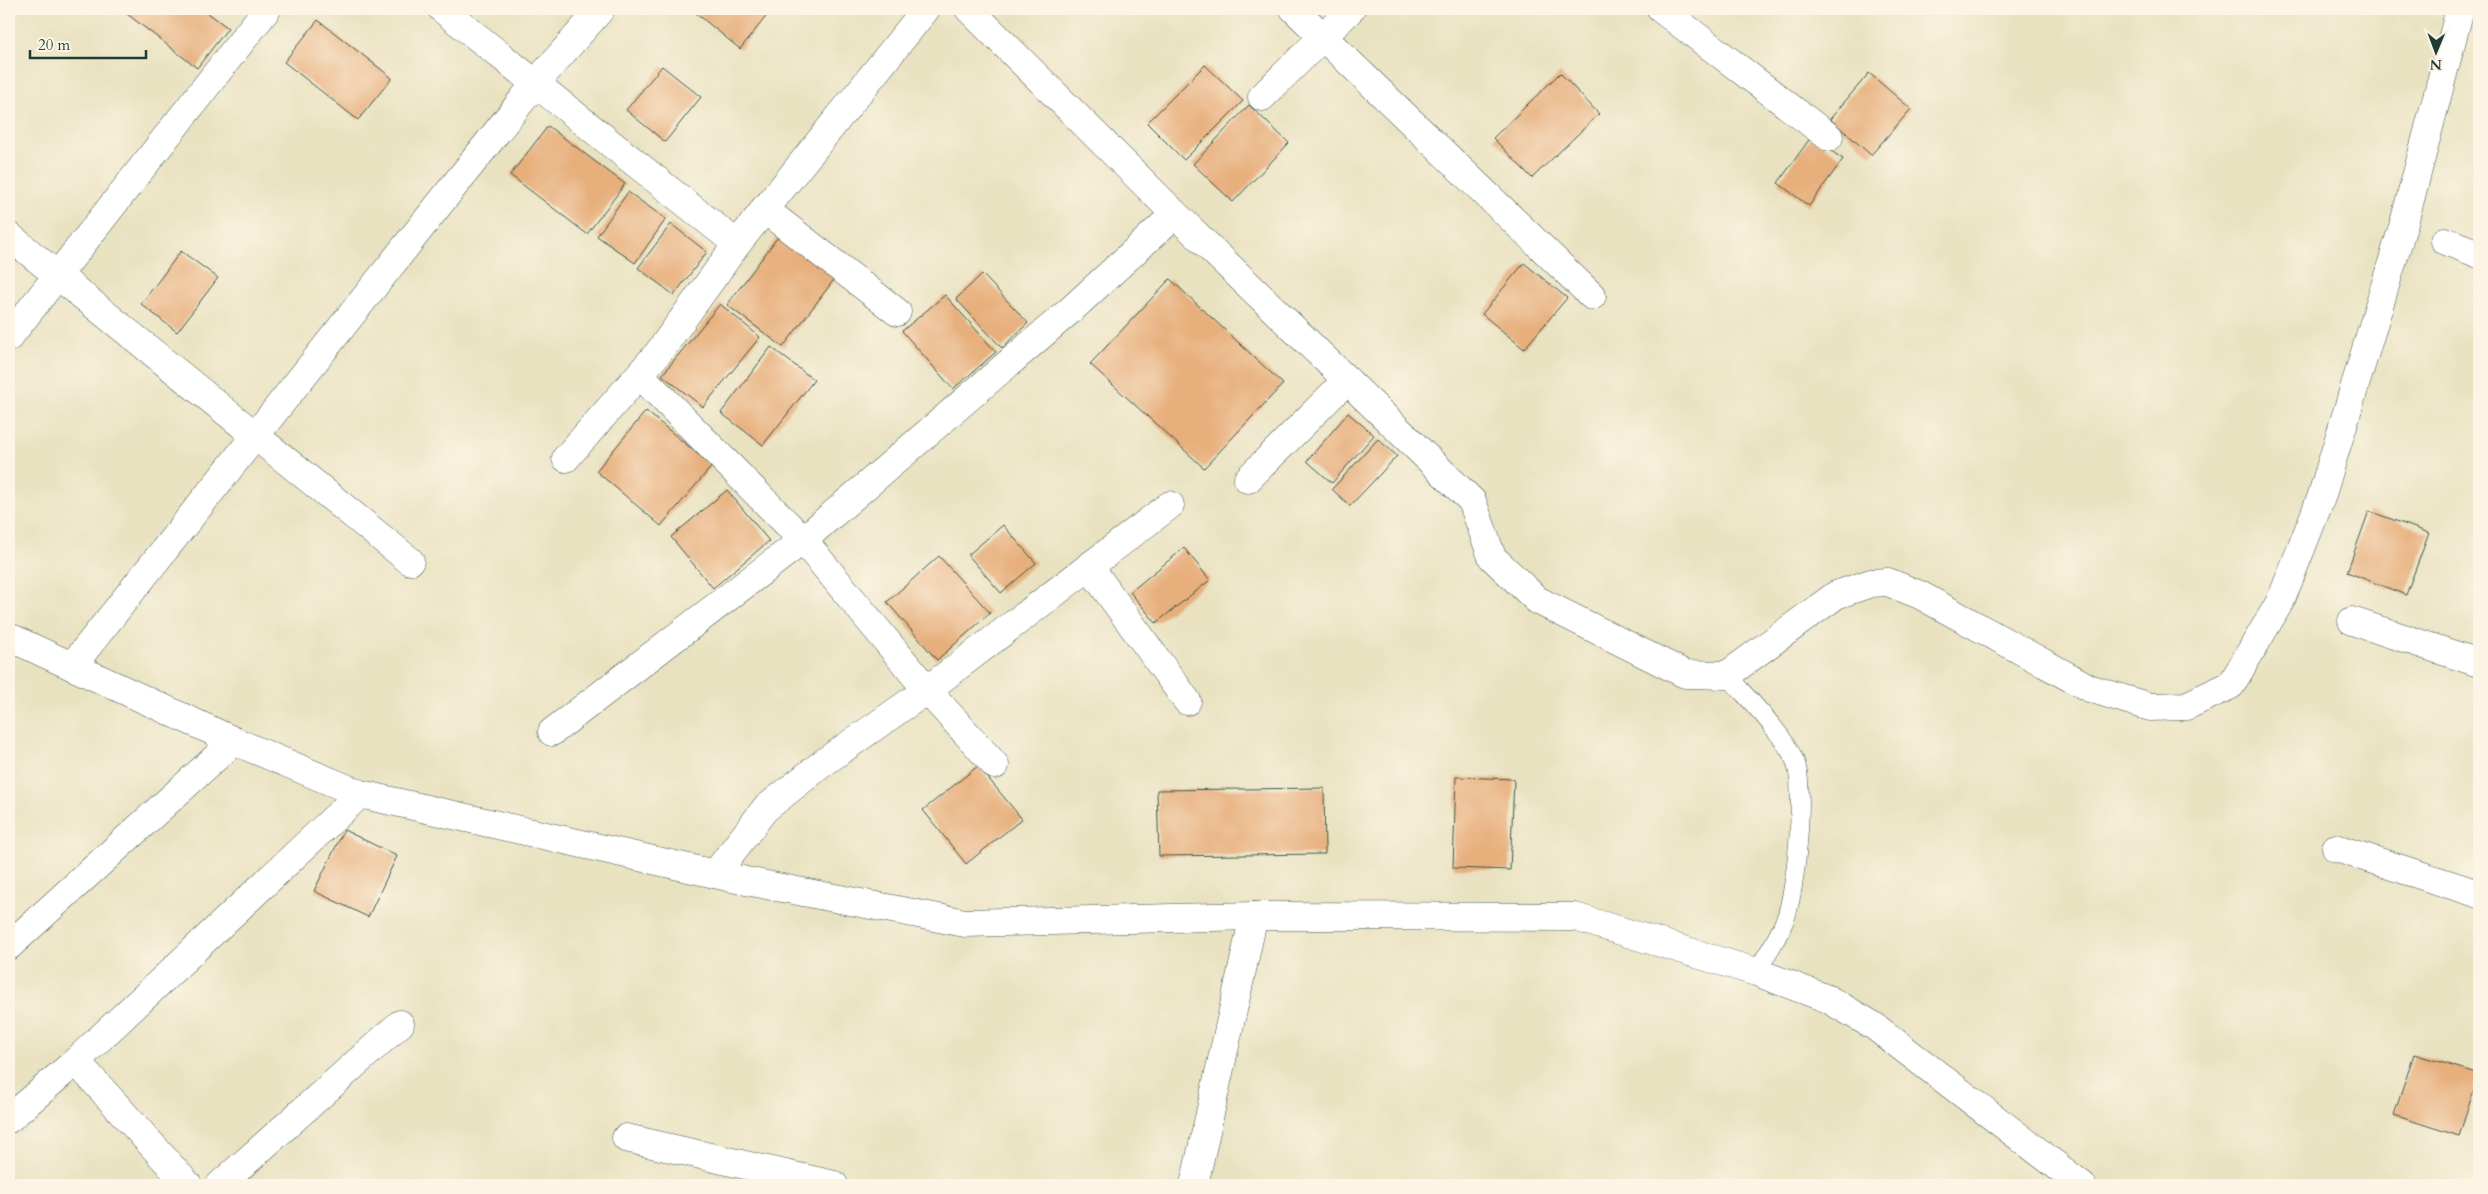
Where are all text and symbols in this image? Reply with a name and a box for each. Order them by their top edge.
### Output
scale bar [30,28,146,60]
north arrow [2410,28,2460,78]
text: 20 m [38,35,70,55]
text: N [2430,55,2442,74]

